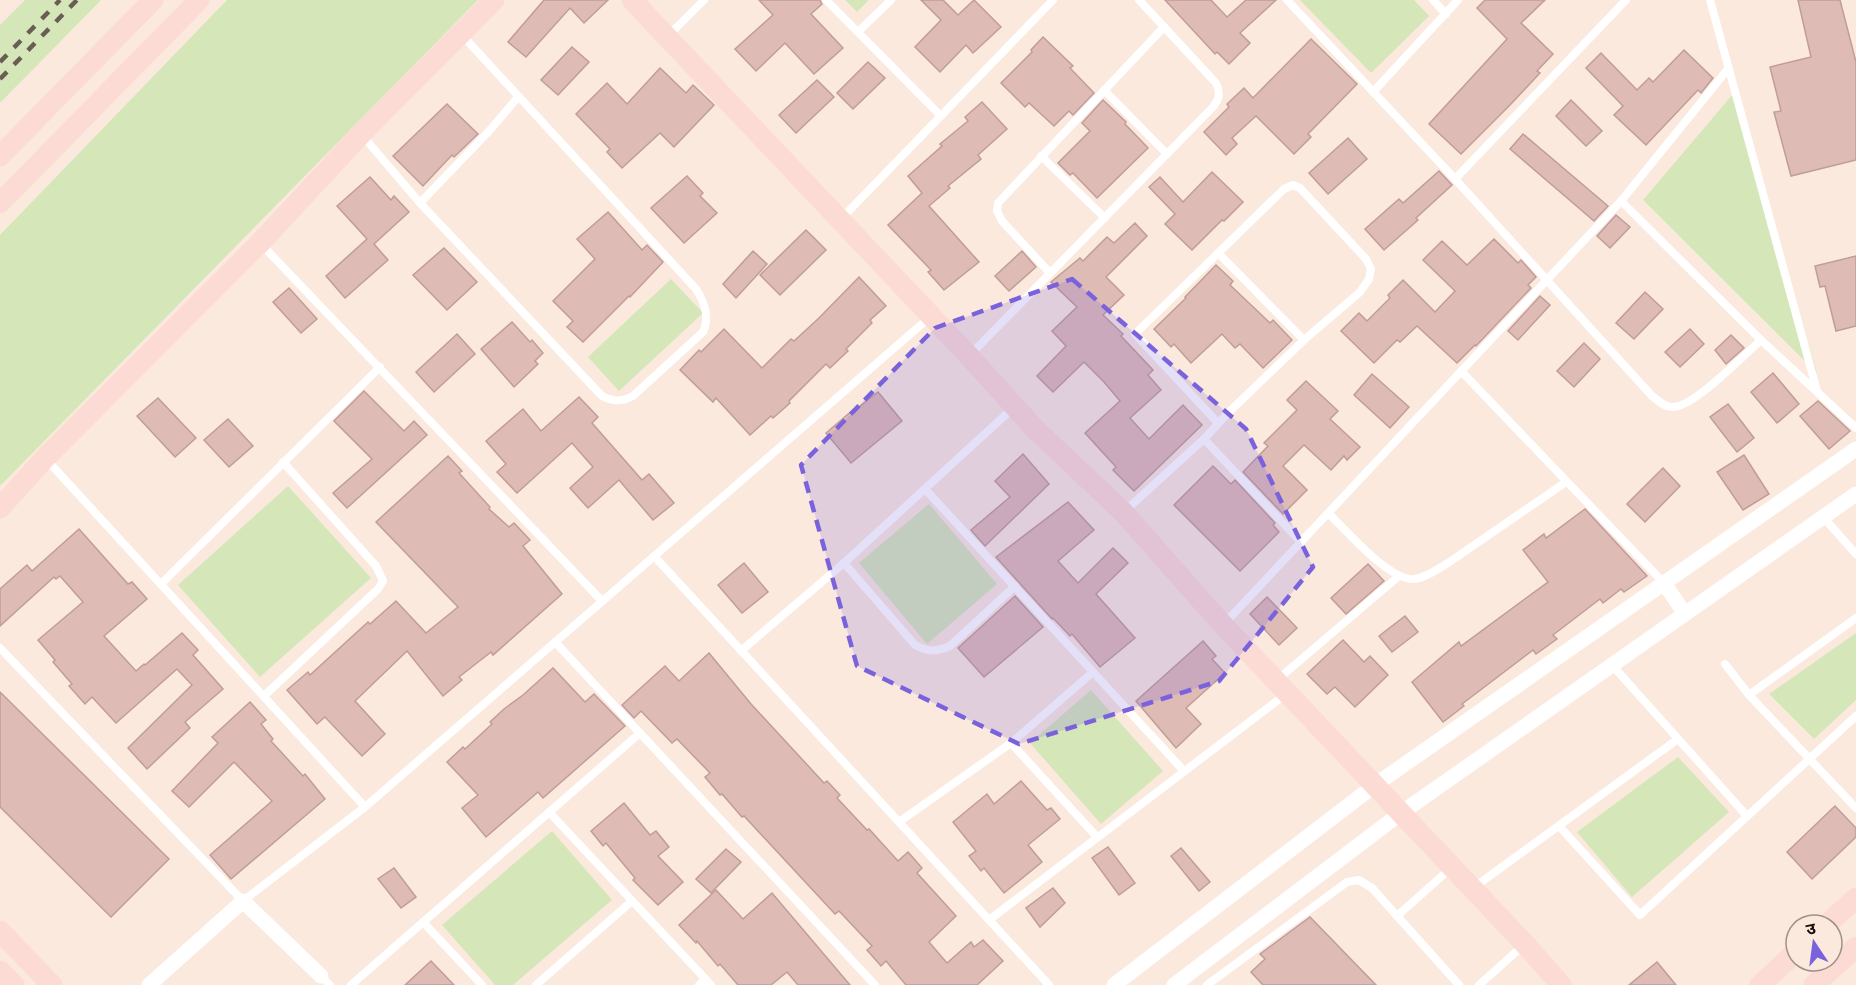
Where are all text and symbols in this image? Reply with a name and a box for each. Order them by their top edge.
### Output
north arrow [1784,913,1844,973]
text: उ [1804,918,1818,939]

